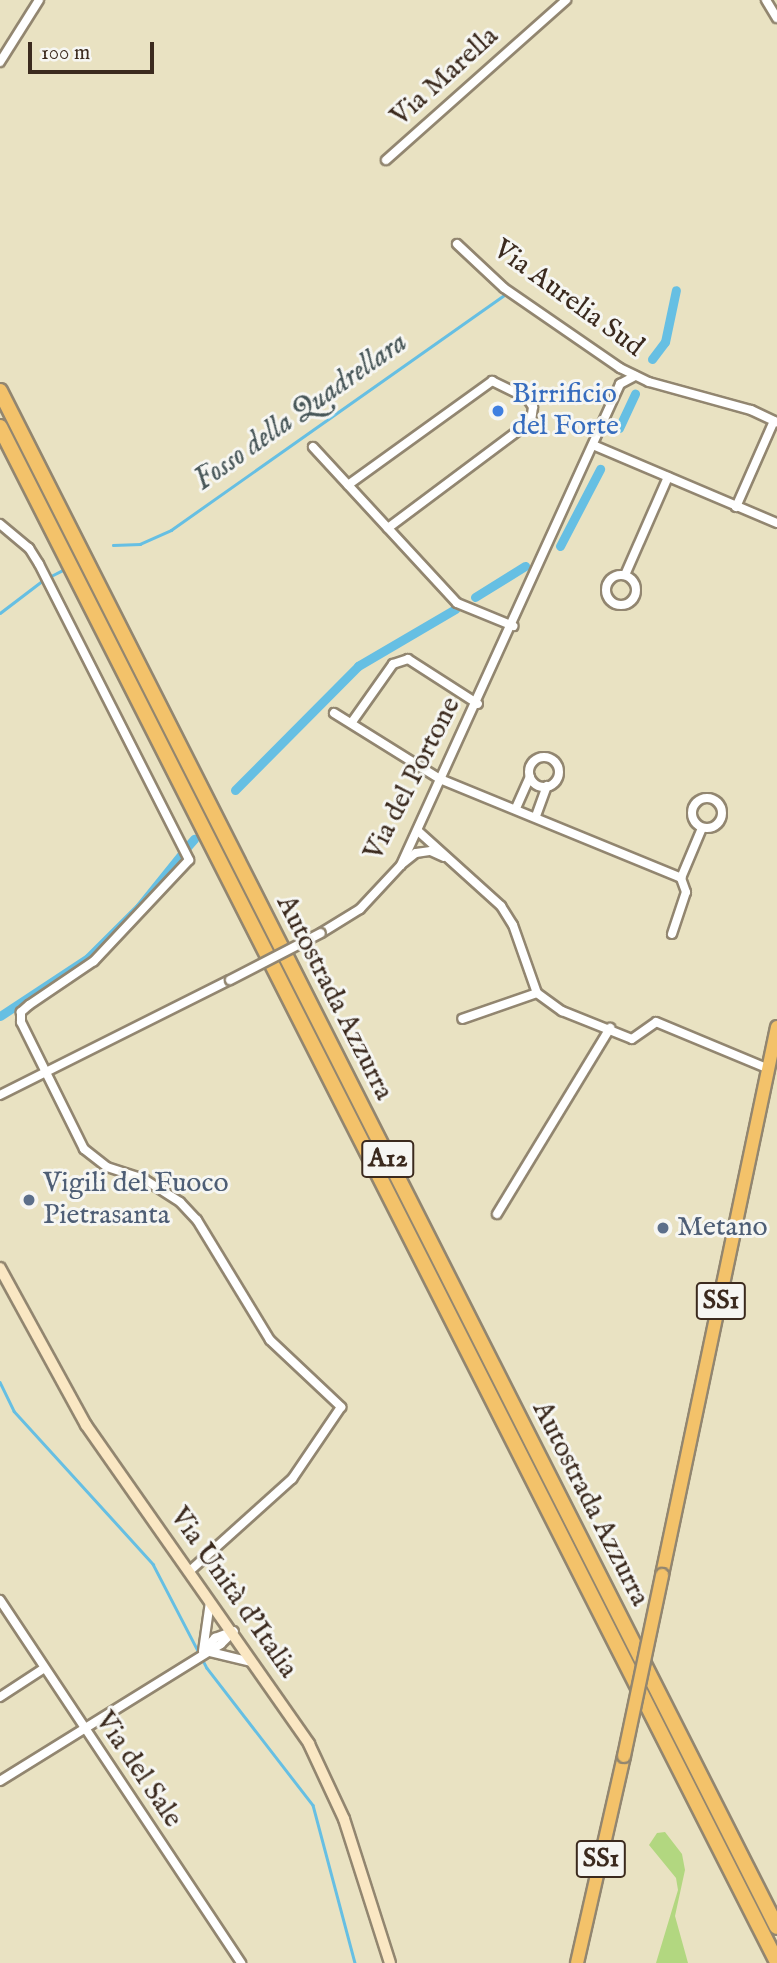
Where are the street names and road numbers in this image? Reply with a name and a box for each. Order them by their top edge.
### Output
street label: Via Marella [384,20,506,134]
street label: Via Aurelia Sud [486,233,650,365]
street label: Via del Portone [357,692,469,866]
street label: Autostrada Azzurra [268,890,400,1106]
road number: A12 [360,1136,416,1182]
road number: SS1 [695,1278,747,1324]
street label: Autostrada Azzurra [524,1396,656,1612]
street label: Via Unità d'Italia [162,1501,304,1685]
street label: Via del Sale [87,1706,189,1834]
road number: SS1 [575,1836,627,1882]

